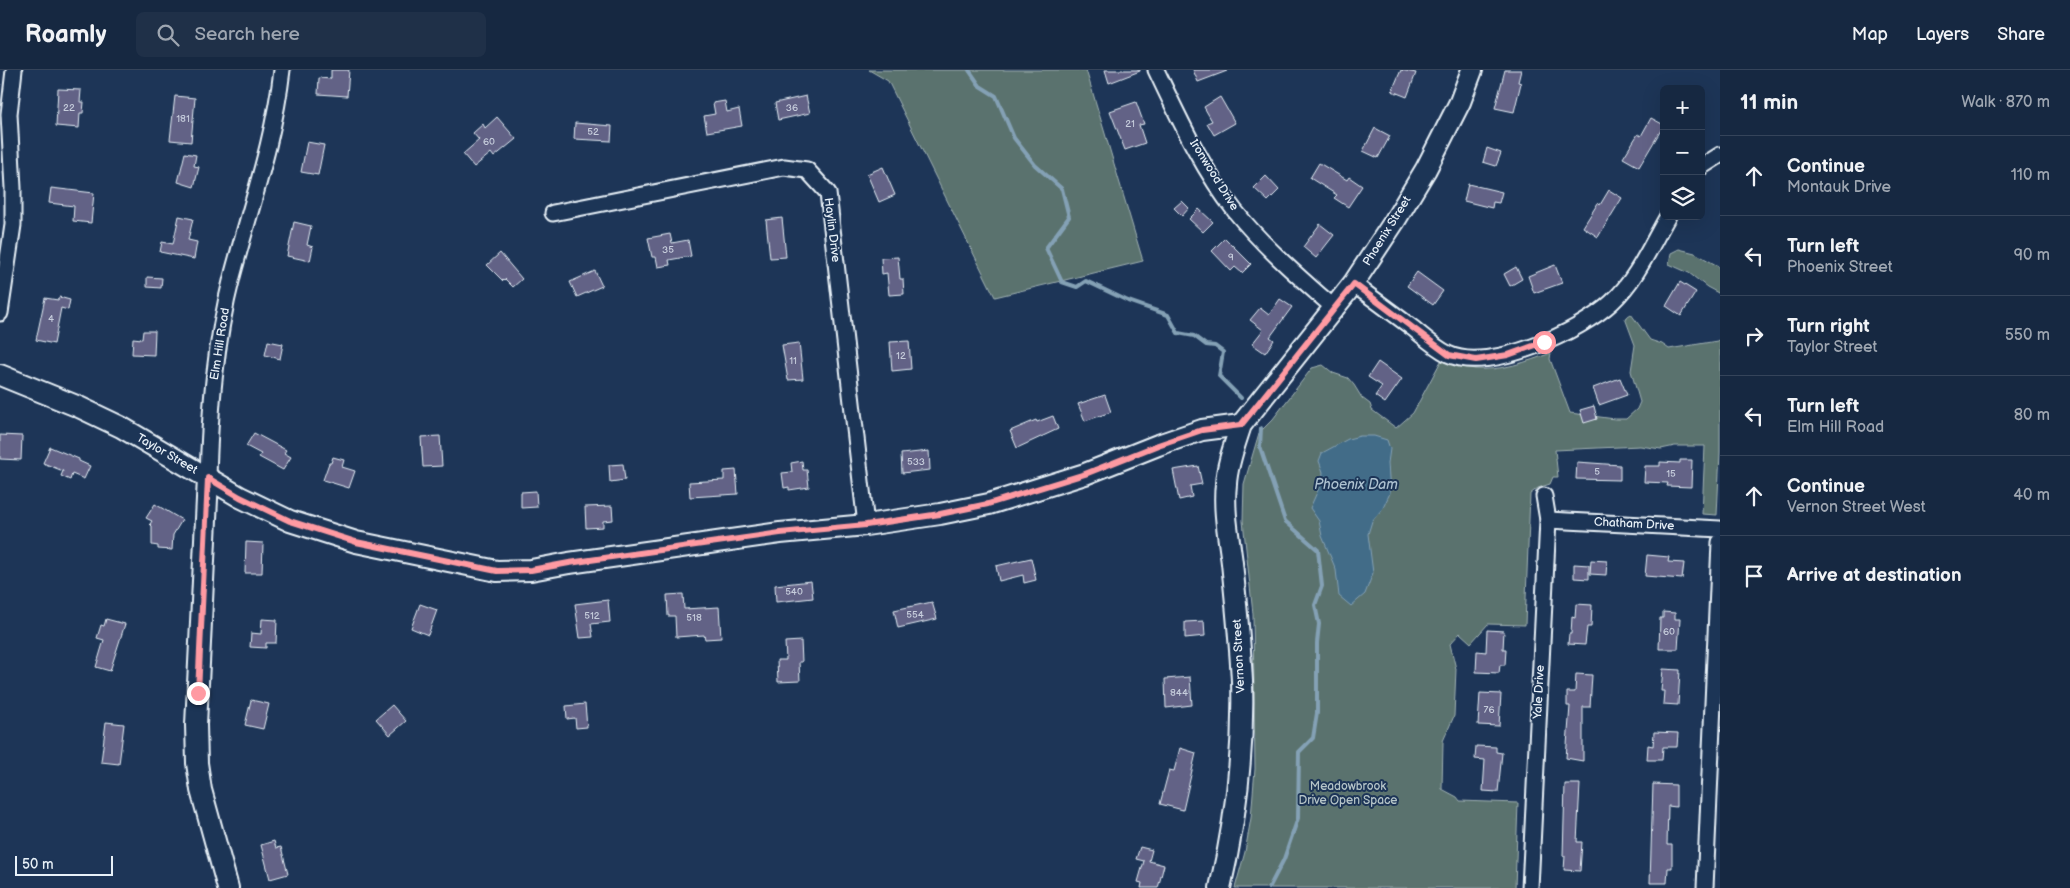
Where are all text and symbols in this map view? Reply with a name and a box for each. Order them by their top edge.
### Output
search box [136,12,486,57]
text: Roamly [25,20,106,49]
icon: search [154,21,182,49]
text: Search here [194,23,300,46]
text: Map [1852,24,1888,45]
text: Layers [1916,24,1969,45]
text: Share [1997,24,2045,45]
map controls [1660,85,1705,220]
button: + [1660,85,1705,130]
text: 11 min [1740,90,1798,115]
text: Walk · 870 m [1961,93,2050,112]
house number: 22 [63,102,75,114]
house number: 36 [786,102,798,114]
house number: 181 [176,113,190,125]
house number: 21 [1125,118,1135,130]
house number: 52 [587,126,599,138]
button: − [1660,130,1705,175]
house number: 60 [483,136,495,148]
street label: Ironwood Drive [1186,137,1242,213]
text: Continue [1787,155,1865,178]
icon: ahead [1740,162,1768,190]
text: 110 m [2011,166,2050,185]
button: layers [1660,175,1705,220]
text: Montauk Drive [1787,178,1891,197]
street label: Phoenix Street [1360,193,1415,269]
street label: Haylin Drive [821,197,843,263]
text: Turn left [1787,235,1859,258]
icon: left [1740,242,1768,270]
house number: 35 [662,244,674,256]
text: 90 m [2014,246,2050,265]
house number: 9 [1228,251,1234,263]
text: Phoenix Street [1787,258,1893,277]
street label: Elm Hill Road [207,307,233,381]
house number: 4 [48,313,54,325]
text: Turn right [1787,315,1870,338]
icon: right [1740,322,1768,350]
text: 550 m [2005,326,2050,345]
route start [1533,331,1556,354]
text: Taylor Street [1787,338,1877,357]
house number: 12 [896,350,906,362]
house number: 11 [789,355,797,367]
text: Turn left [1787,395,1859,418]
icon: left [1740,402,1768,430]
text: 80 m [2014,406,2050,425]
text: Elm Hill Road [1787,418,1884,437]
street label: Taylor Street [134,431,200,478]
house number: 533 [907,456,925,468]
house number: 5 [1594,466,1600,478]
house number: 15 [1666,468,1676,480]
text: Continue [1787,475,1865,498]
water label: Phoenix Dam [1314,476,1398,493]
icon: ahead [1740,482,1768,510]
text: 40 m [2013,486,2050,505]
text: Vernon Street West [1787,498,1926,517]
street label: Chatham Drive [1593,514,1675,534]
icon: arrive [1740,562,1768,590]
text: Arrive at destination [1787,564,1962,587]
house number: 540 [785,586,803,598]
house number: 554 [906,609,924,621]
house number: 512 [584,610,600,622]
house number: 518 [686,612,702,624]
street label: Vernon Street [1230,618,1248,693]
house number: 60 [1663,626,1675,638]
street label: Yale Drive [1530,665,1548,720]
route end [187,682,210,705]
house number: 844 [1170,687,1188,699]
house number: 76 [1483,704,1495,716]
park label: Meadowbrook Drive Open Space [1299,779,1397,808]
scale bar [15,853,112,876]
text: 50 m [22,856,54,873]

